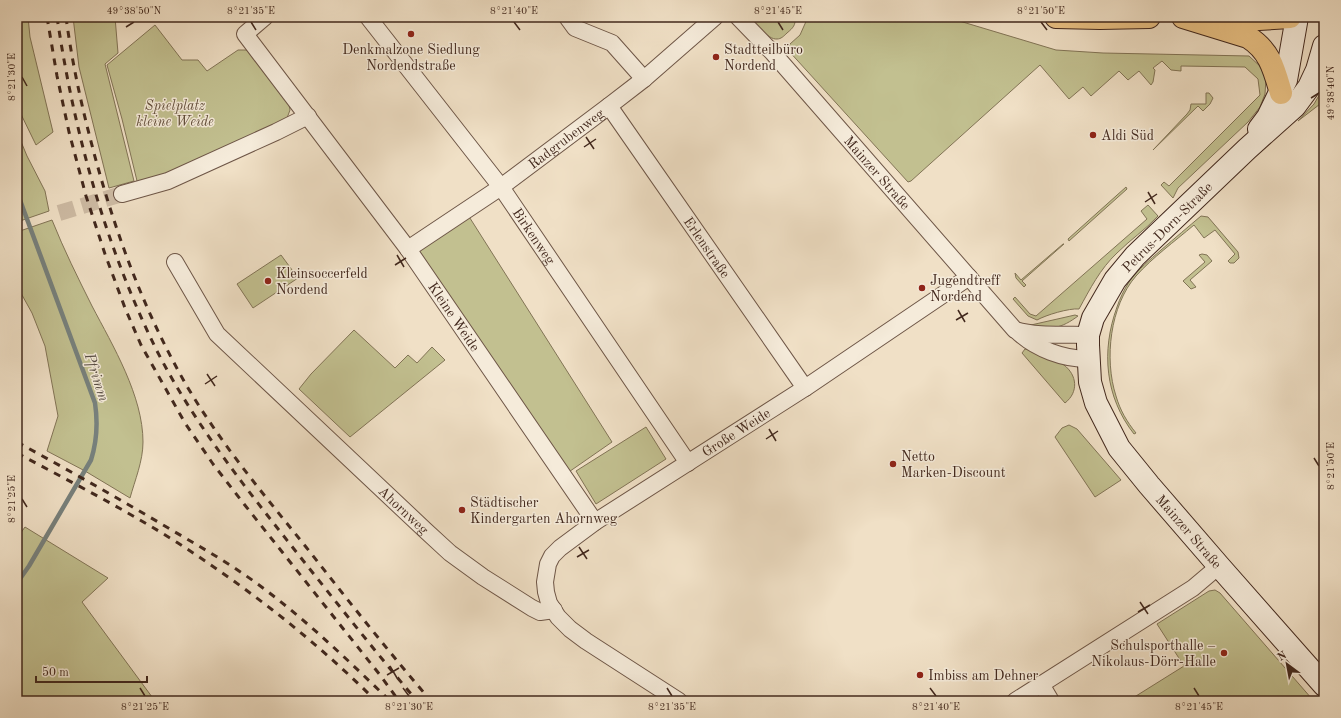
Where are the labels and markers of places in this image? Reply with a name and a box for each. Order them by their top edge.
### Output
marker: Denkmalzone Siedlung Nordendstraße [406,29,416,39]
place label: Denkmalzone Siedlung Nordendstraße [342,43,480,73]
place label: Stadtteilbüro Nordend [724,43,803,73]
marker: Stadtteilbüro Nordend [711,52,721,62]
place label: Aldi Süd [1101,129,1154,143]
marker: Aldi Süd [1088,130,1098,140]
place label: Kleinsoccerfeld Nordend [276,267,368,297]
place label: Jugendtreff Nordend [930,274,1002,304]
marker: Kleinsoccerfeld Nordend [263,276,273,286]
marker: Jugendtreff Nordend [917,283,927,293]
place label: Netto Marken-Discount [901,450,1006,480]
marker: Netto Marken-Discount [888,459,898,469]
place label: Städtischer Kindergarten Ahornweg [470,496,618,526]
marker: Städtischer Kindergarten Ahornweg [457,505,467,515]
place label: Schulsporthalle – Nikolaus-Dörr-Halle [1091,639,1216,669]
marker: Schulsporthalle – Nikolaus-Dörr-Halle [1219,648,1229,658]
place label: Imbiss am Dehner [928,669,1039,683]
marker: Imbiss am Dehner [915,670,925,680]

